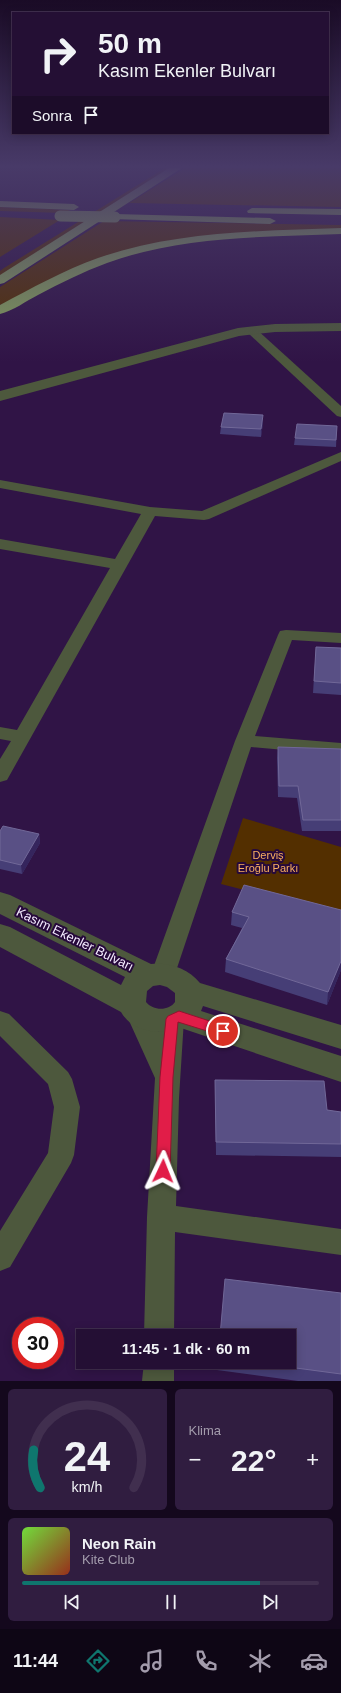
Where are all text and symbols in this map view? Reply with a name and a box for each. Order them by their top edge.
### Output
icon: right [32,28,84,80]
text: 50 m [98,28,162,59]
text: Kasım Ekenler Bulvarı [98,61,276,81]
icon: arrive [80,104,102,126]
text: Sonra [32,107,72,124]
park label: Derviş Eroğlu Parkı [238,849,298,874]
street label: Kasım Ekenler Bulvarı [14,904,136,974]
pin [206,1014,240,1048]
icon: arrive [212,1020,234,1042]
position arrow [142,1150,184,1192]
speed limit sign: 30 [12,1317,64,1369]
text: 11:45 · 1 dk · 60 m [122,1340,250,1357]
text: Klima [189,1423,221,1438]
text: 24 [64,1432,110,1479]
text: 22° [231,1444,276,1477]
text: − [189,1447,201,1472]
text: + [306,1447,319,1472]
text: km/h [72,1478,103,1494]
text: Neon Rain [82,1535,156,1552]
text: Kite Club [82,1552,135,1567]
icon: previous [61,1591,83,1613]
icon: pause [160,1591,182,1613]
icon: next [259,1591,281,1613]
icon: directions [84,1647,112,1675]
icon: music [138,1647,166,1675]
icon: phone [192,1647,220,1675]
icon: climate [246,1647,274,1675]
icon: car [300,1647,328,1675]
text: 11:44 [13,1651,58,1671]

